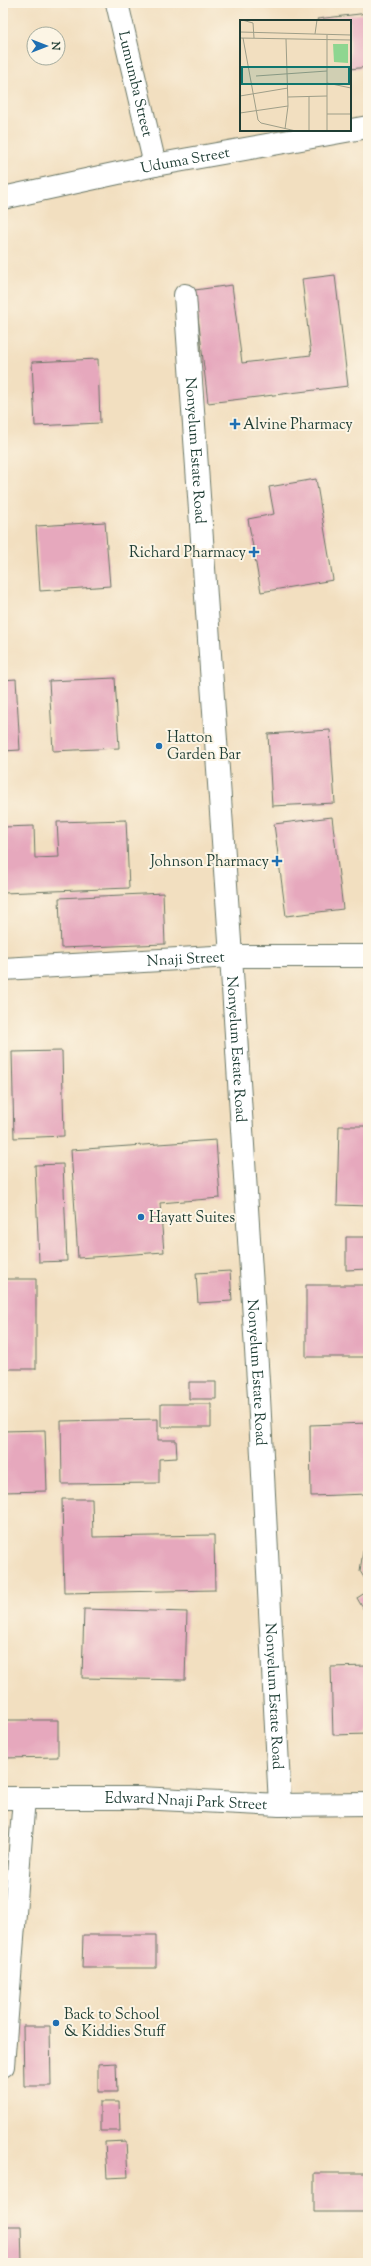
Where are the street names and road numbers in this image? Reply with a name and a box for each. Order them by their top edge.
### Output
street label: Lumumba Street [112,29,157,139]
street label: Uduma Street [139,143,232,180]
street label: Nonyelum Estate Road [179,377,210,525]
street label: Nnaji Street [146,947,225,973]
street label: Nonyelum Estate Road [220,975,251,1124]
street label: Nonyelum Estate Road [241,1299,271,1447]
street label: Nonyelum Estate Road [259,1622,287,1771]
street label: Edward Nnaji Park Street [105,1789,268,1816]

